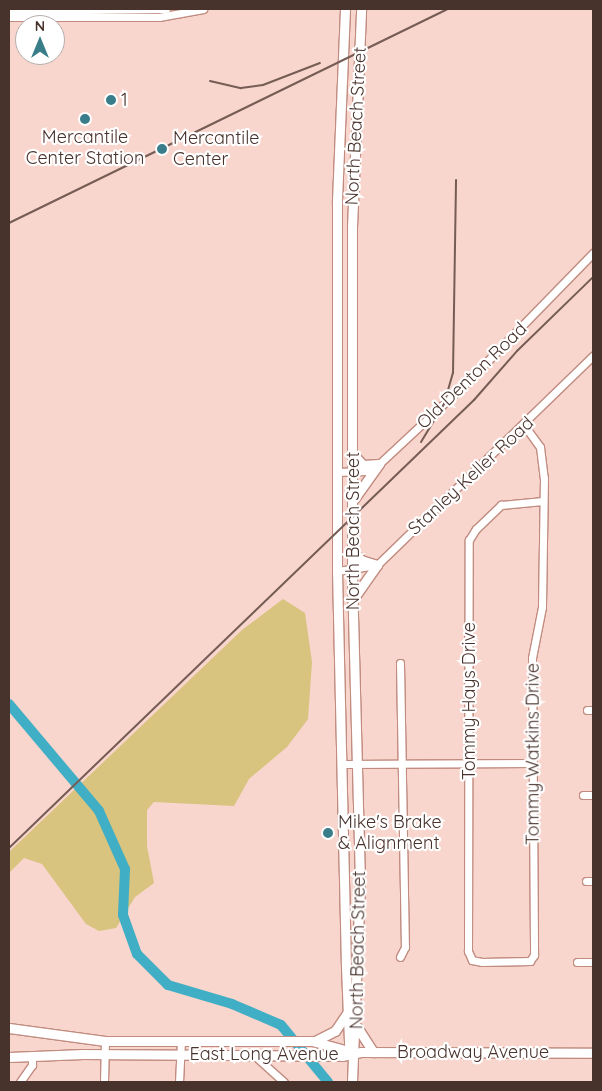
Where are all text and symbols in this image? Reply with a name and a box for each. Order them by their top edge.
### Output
north arrow [15,15,65,65]
text: N [35,17,45,35]
street label: North Beach Street [341,46,371,206]
place label: 1 [121,89,128,111]
marker: 1 [105,94,117,106]
marker: Mercantile Center Station [79,113,91,125]
place label: Mercantile Center Station [26,127,144,170]
place label: Mercantile Center [173,128,259,170]
marker: Mercantile Center [155,142,169,156]
street label: Old Denton Road [413,318,531,434]
street label: Stanley Keller Road [404,412,538,540]
street label: North Beach Street [342,452,364,610]
street label: Tommy Hays Drive [458,622,480,780]
street label: Tommy Watkins Drive [522,663,544,845]
place label: Mike's Brake & Alignment [338,812,442,854]
marker: Mike's Brake & Alignment [322,827,334,839]
street label: North Beach Street [346,870,370,1030]
street label: Broadway Avenue [397,1041,549,1063]
street label: East Long Avenue [189,1043,339,1065]

